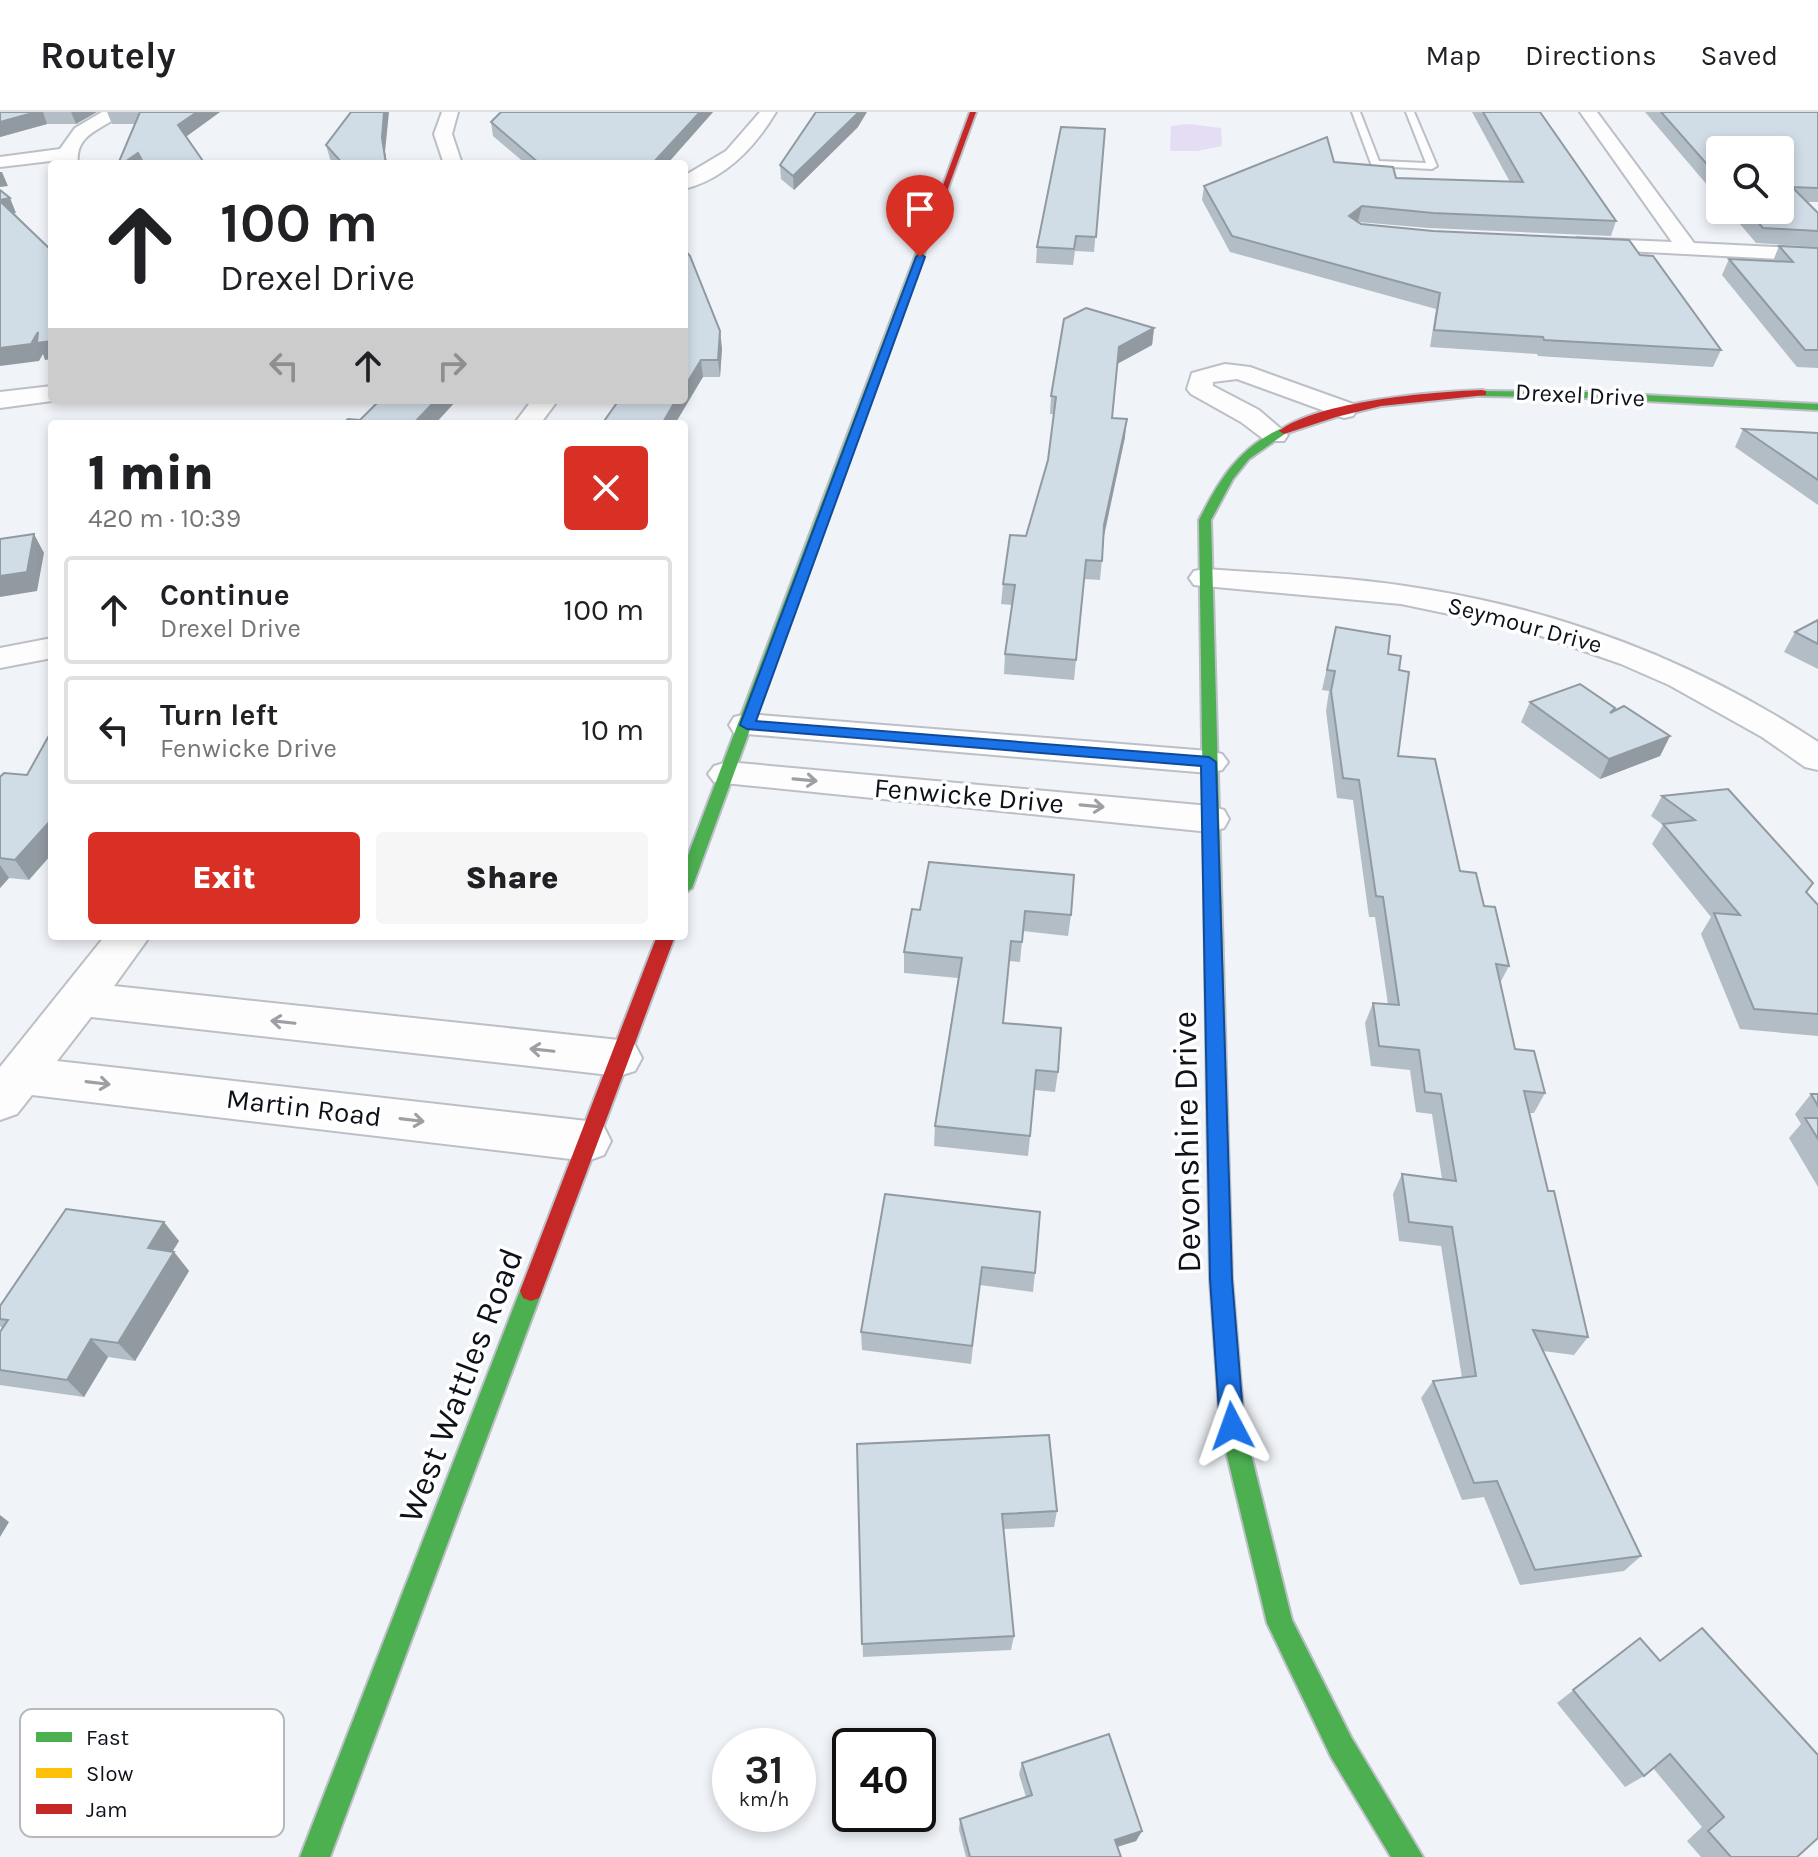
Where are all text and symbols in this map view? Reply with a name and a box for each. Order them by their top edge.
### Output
text: Routely [40,33,176,78]
text: Map [1426,39,1481,72]
text: Directions [1525,39,1657,72]
text: Saved [1701,39,1778,72]
map controls [1706,136,1794,224]
button: search [1706,136,1794,224]
pin [886,175,954,257]
icon: arrive [898,187,942,231]
text: 100 m [220,190,378,255]
icon: ahead [88,192,192,296]
text: Drexel Drive [220,257,415,299]
icon: left [262,344,306,388]
icon: ahead [346,344,390,388]
icon: right [430,344,474,388]
street label: Drexel Drive [1514,378,1646,412]
text: 1 min [88,445,214,501]
button: close [564,446,648,530]
text: 420 m · 10:39 [88,503,241,534]
text: Continue [160,577,290,613]
icon: ahead [92,588,136,632]
street label: Seymour Drive [1445,591,1605,659]
text: 100 m [563,592,644,628]
text: Drexel Drive [160,613,301,644]
text: Turn left [160,697,278,733]
icon: left [92,708,136,752]
text: 10 m [581,712,644,748]
text: Fenwicke Drive [160,733,337,764]
street label: Fenwicke Drive [873,771,1065,820]
one-way arrow [791,773,818,788]
one-way arrow [1078,799,1105,814]
button: Exit [88,832,360,924]
button: Share [376,832,648,924]
street label: Devonshire Drive [1165,1011,1209,1273]
one-way arrow [270,1014,297,1029]
one-way arrow [529,1042,555,1057]
one-way arrow [84,1075,111,1090]
street label: Martin Road [224,1082,383,1133]
one-way arrow [399,1113,424,1128]
street label: West Wattles Road [390,1243,532,1528]
position arrow [1190,1384,1274,1468]
legend [20,1709,284,1837]
text: Fast [86,1725,129,1751]
speed limit sign: 40 [832,1728,936,1832]
text: 31 [744,1746,784,1793]
text: Slow [86,1761,133,1787]
text: km/h [739,1788,789,1811]
text: Jam [86,1797,128,1823]

